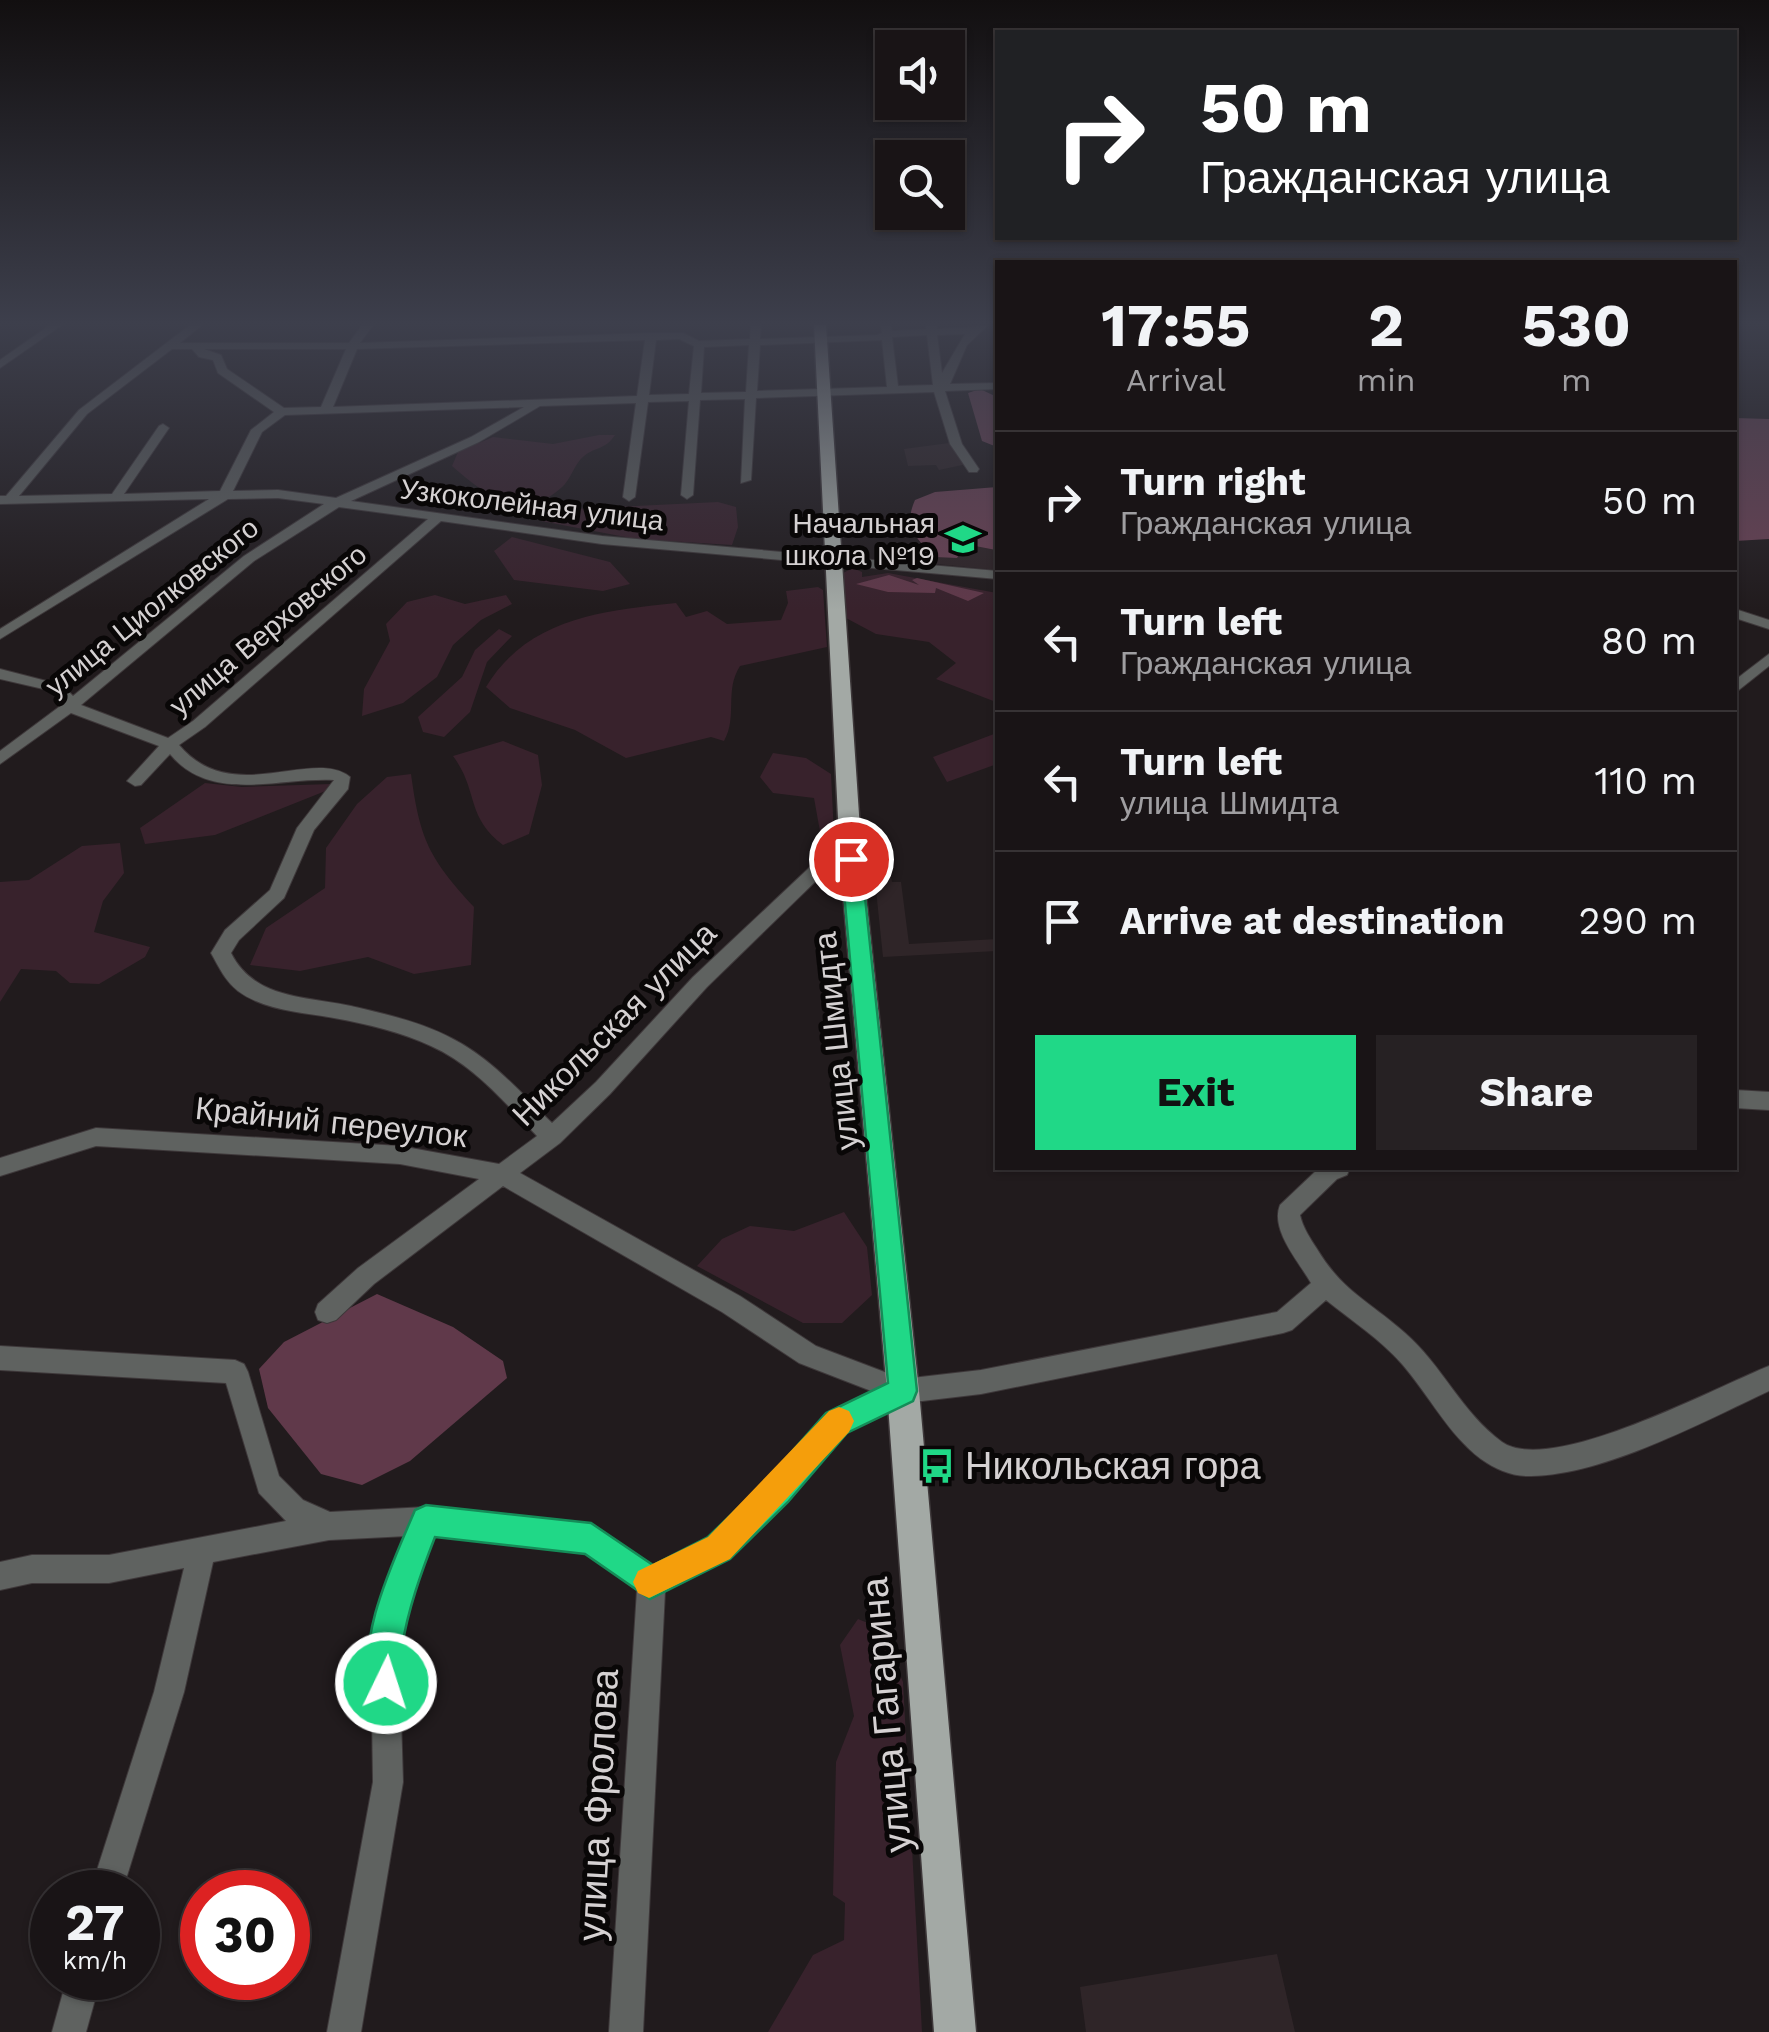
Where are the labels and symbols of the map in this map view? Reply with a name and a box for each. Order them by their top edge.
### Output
street label: Узкоколейная улица [398,472,666,538]
place label: Начальная школа №19 [785,507,935,572]
street label: улица Циолковского [39,511,265,703]
school or university icon: Начальная школа №19 [944,520,982,558]
street label: улица Верховского [163,538,373,722]
pin [809,817,894,902]
street label: Никольская улица [504,914,724,1134]
street label: улица Шмидта [806,930,866,1152]
street label: Крайний переулок [193,1089,470,1155]
place label: Никольская гора [965,1444,1261,1488]
bus stop icon: Никольская гора [918,1447,956,1485]
street label: улица Гагарина [852,1575,920,1854]
position arrow [334,1631,438,1735]
street label: улица Фролова [569,1667,627,1942]
speed limit sign: 30 [180,1870,310,2000]

